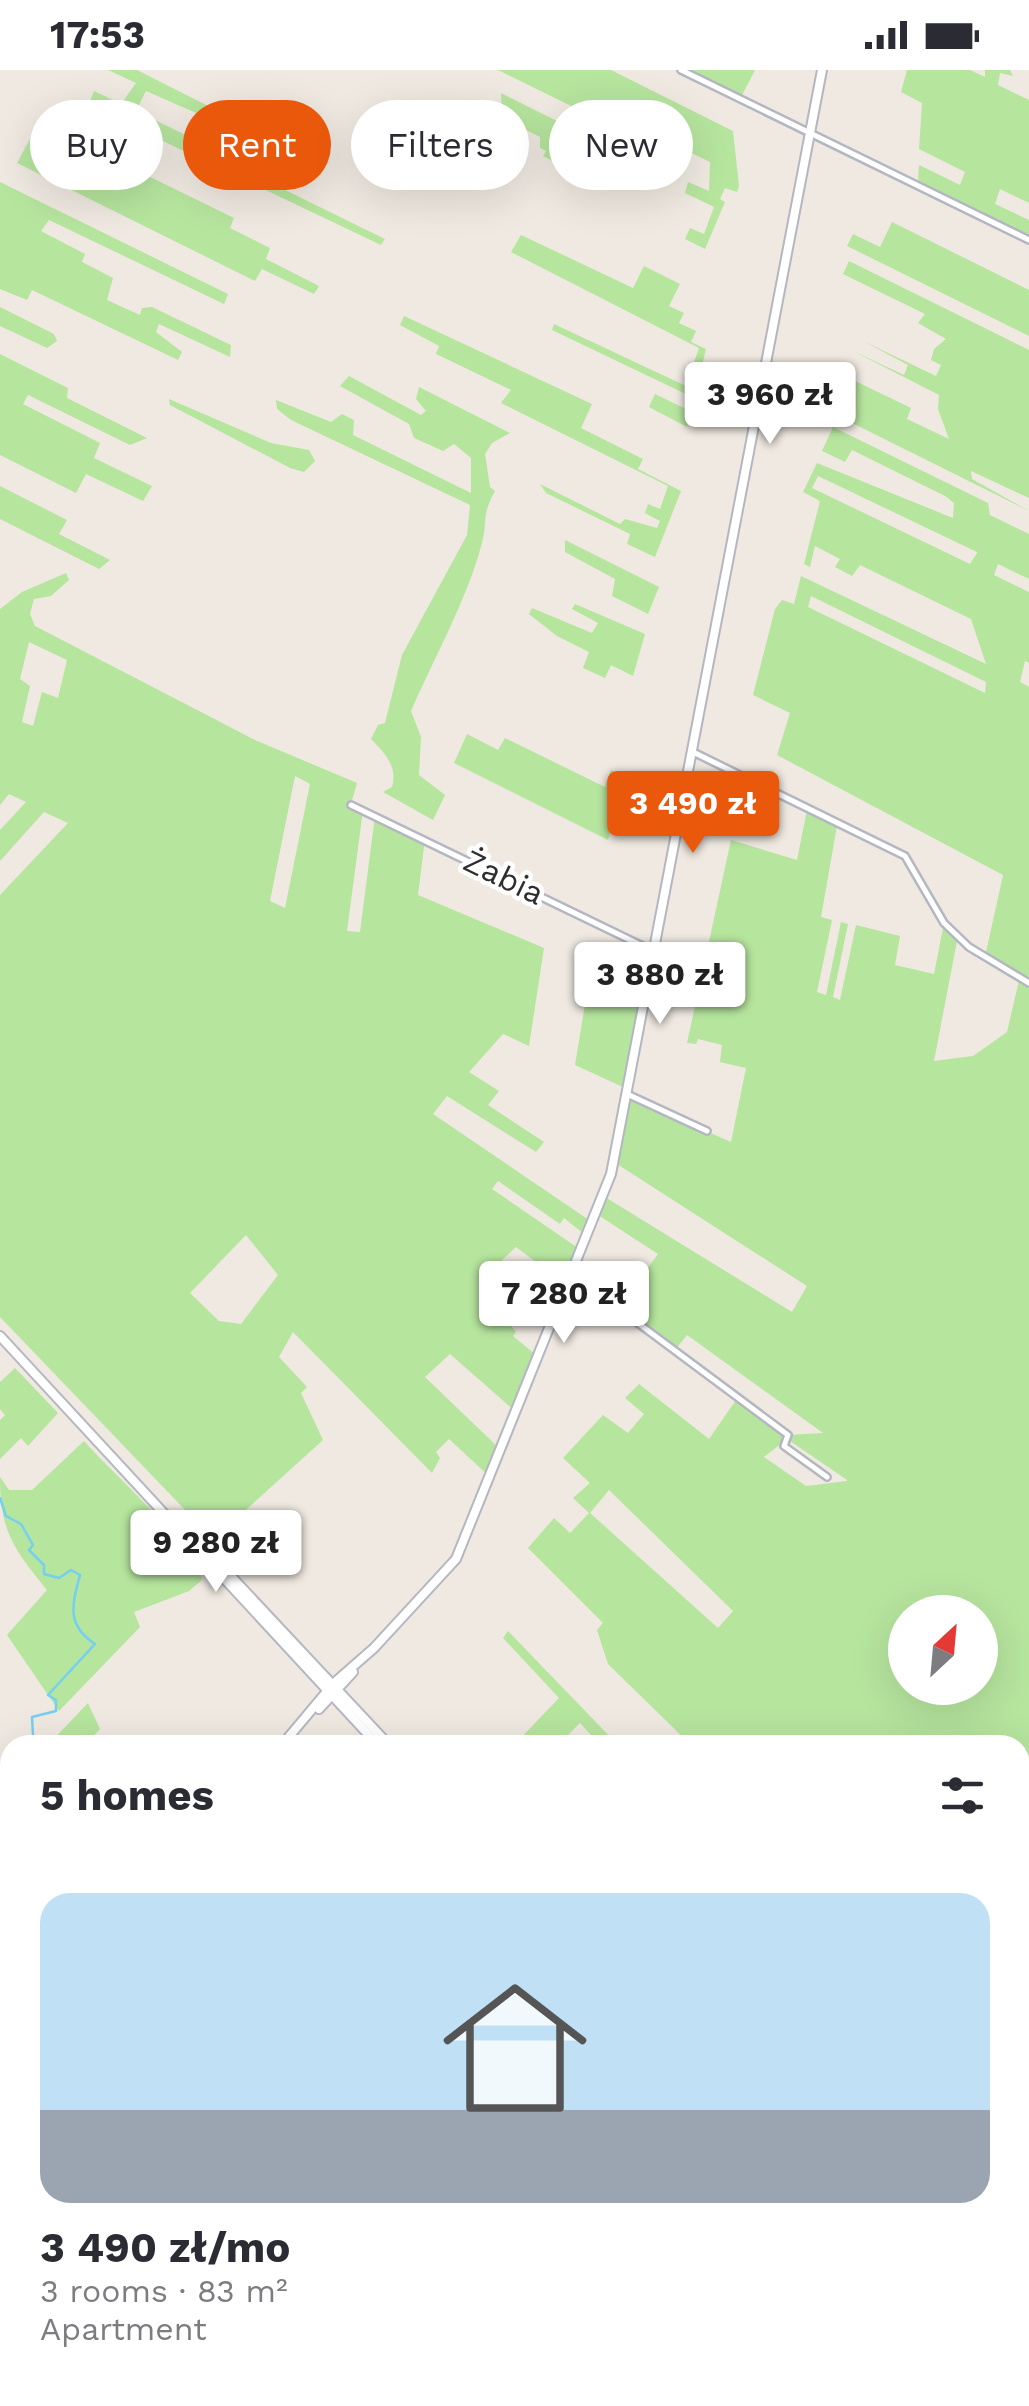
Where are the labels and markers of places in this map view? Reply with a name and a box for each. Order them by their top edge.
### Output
pin: 3 960 zł [667,362,873,447]
pin: 3 490 zł [590,771,796,856]
pin: 3 880 zł [557,942,763,1027]
pin: 7 280 zł [461,1261,667,1346]
pin: 9 280 zł [113,1510,319,1595]

